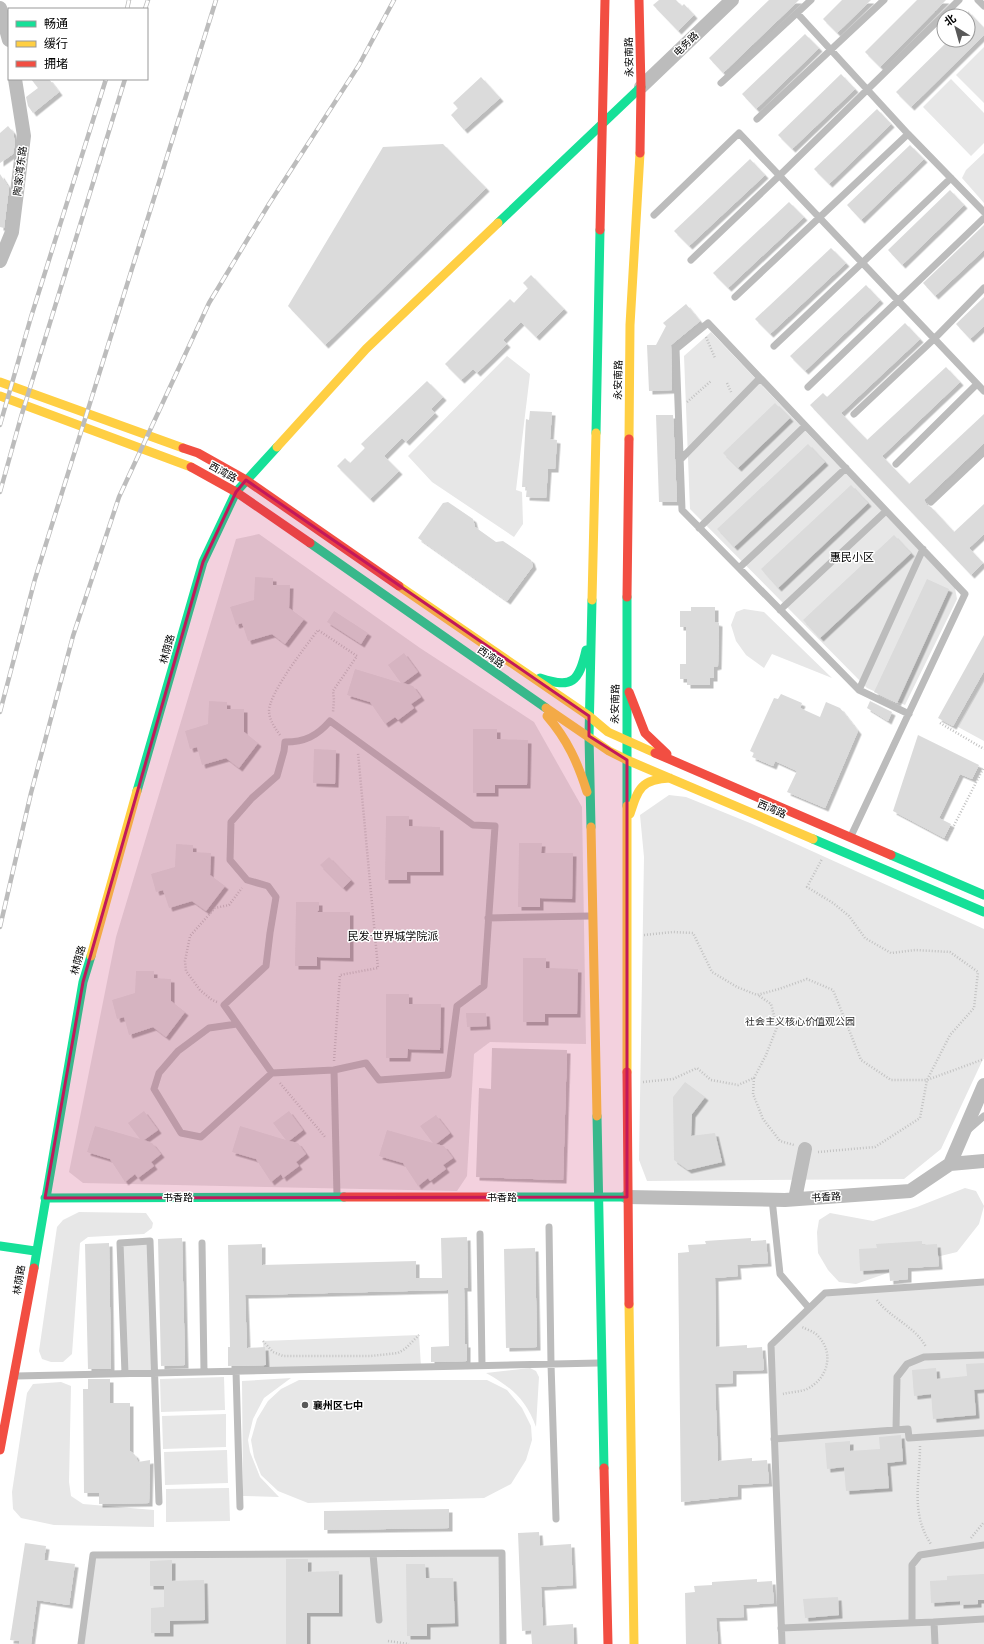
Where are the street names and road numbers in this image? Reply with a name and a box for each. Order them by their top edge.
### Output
street label: 电务路 [671,30,701,58]
street label: 永安南路 [623,37,635,77]
street label: 陶家湾东路 [11,146,29,196]
street label: 永安南路 [612,360,624,400]
street label: 西湾路 [207,460,239,484]
street label: 林荫路 [158,633,176,665]
street label: 西湾路 [476,644,506,670]
street label: 永安南路 [609,684,621,724]
street label: 西湾路 [756,798,788,820]
street label: 林荫路 [69,944,87,976]
street label: 书香路 [811,1190,841,1204]
street label: 书香路 [163,1192,193,1203]
street label: 书香路 [487,1192,517,1203]
street label: 林荫路 [11,1264,27,1296]

